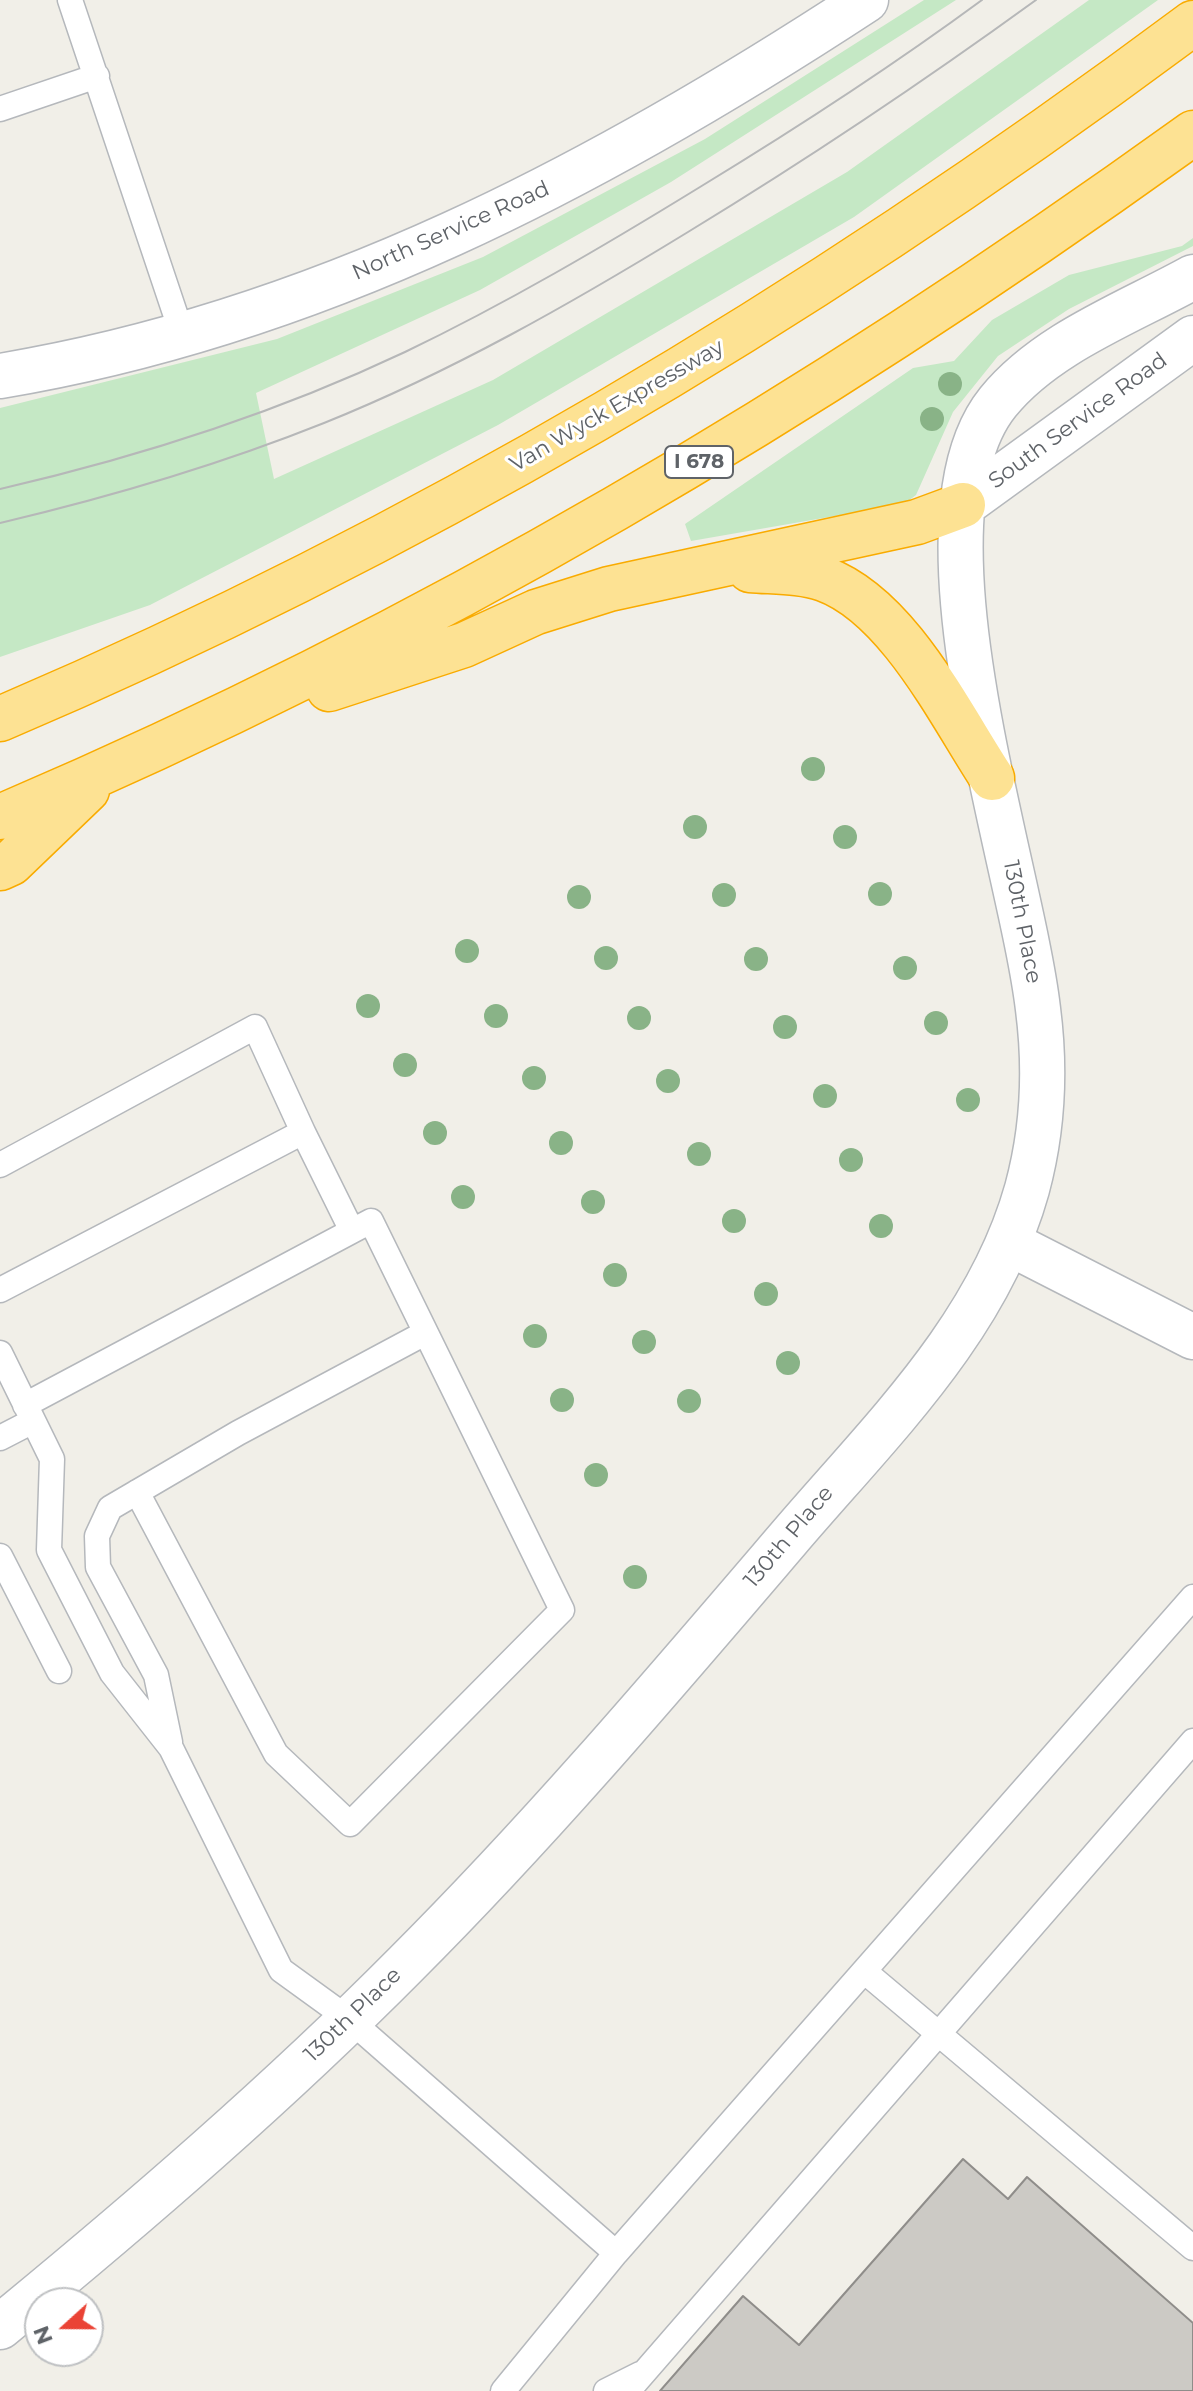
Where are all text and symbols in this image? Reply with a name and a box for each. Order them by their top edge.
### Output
street label: North Service Road [348,176,554,286]
street label: Van Wyck Expressway [505,334,729,478]
street label: South Service Road [984,347,1172,495]
road number: I 678 [665,446,733,478]
street label: 130th Place [997,858,1047,986]
street label: 130th Place [739,1481,839,1593]
street label: 130th Place [299,1962,407,2068]
north arrow [24,2287,104,2367]
text: N [27,2322,59,2348]

